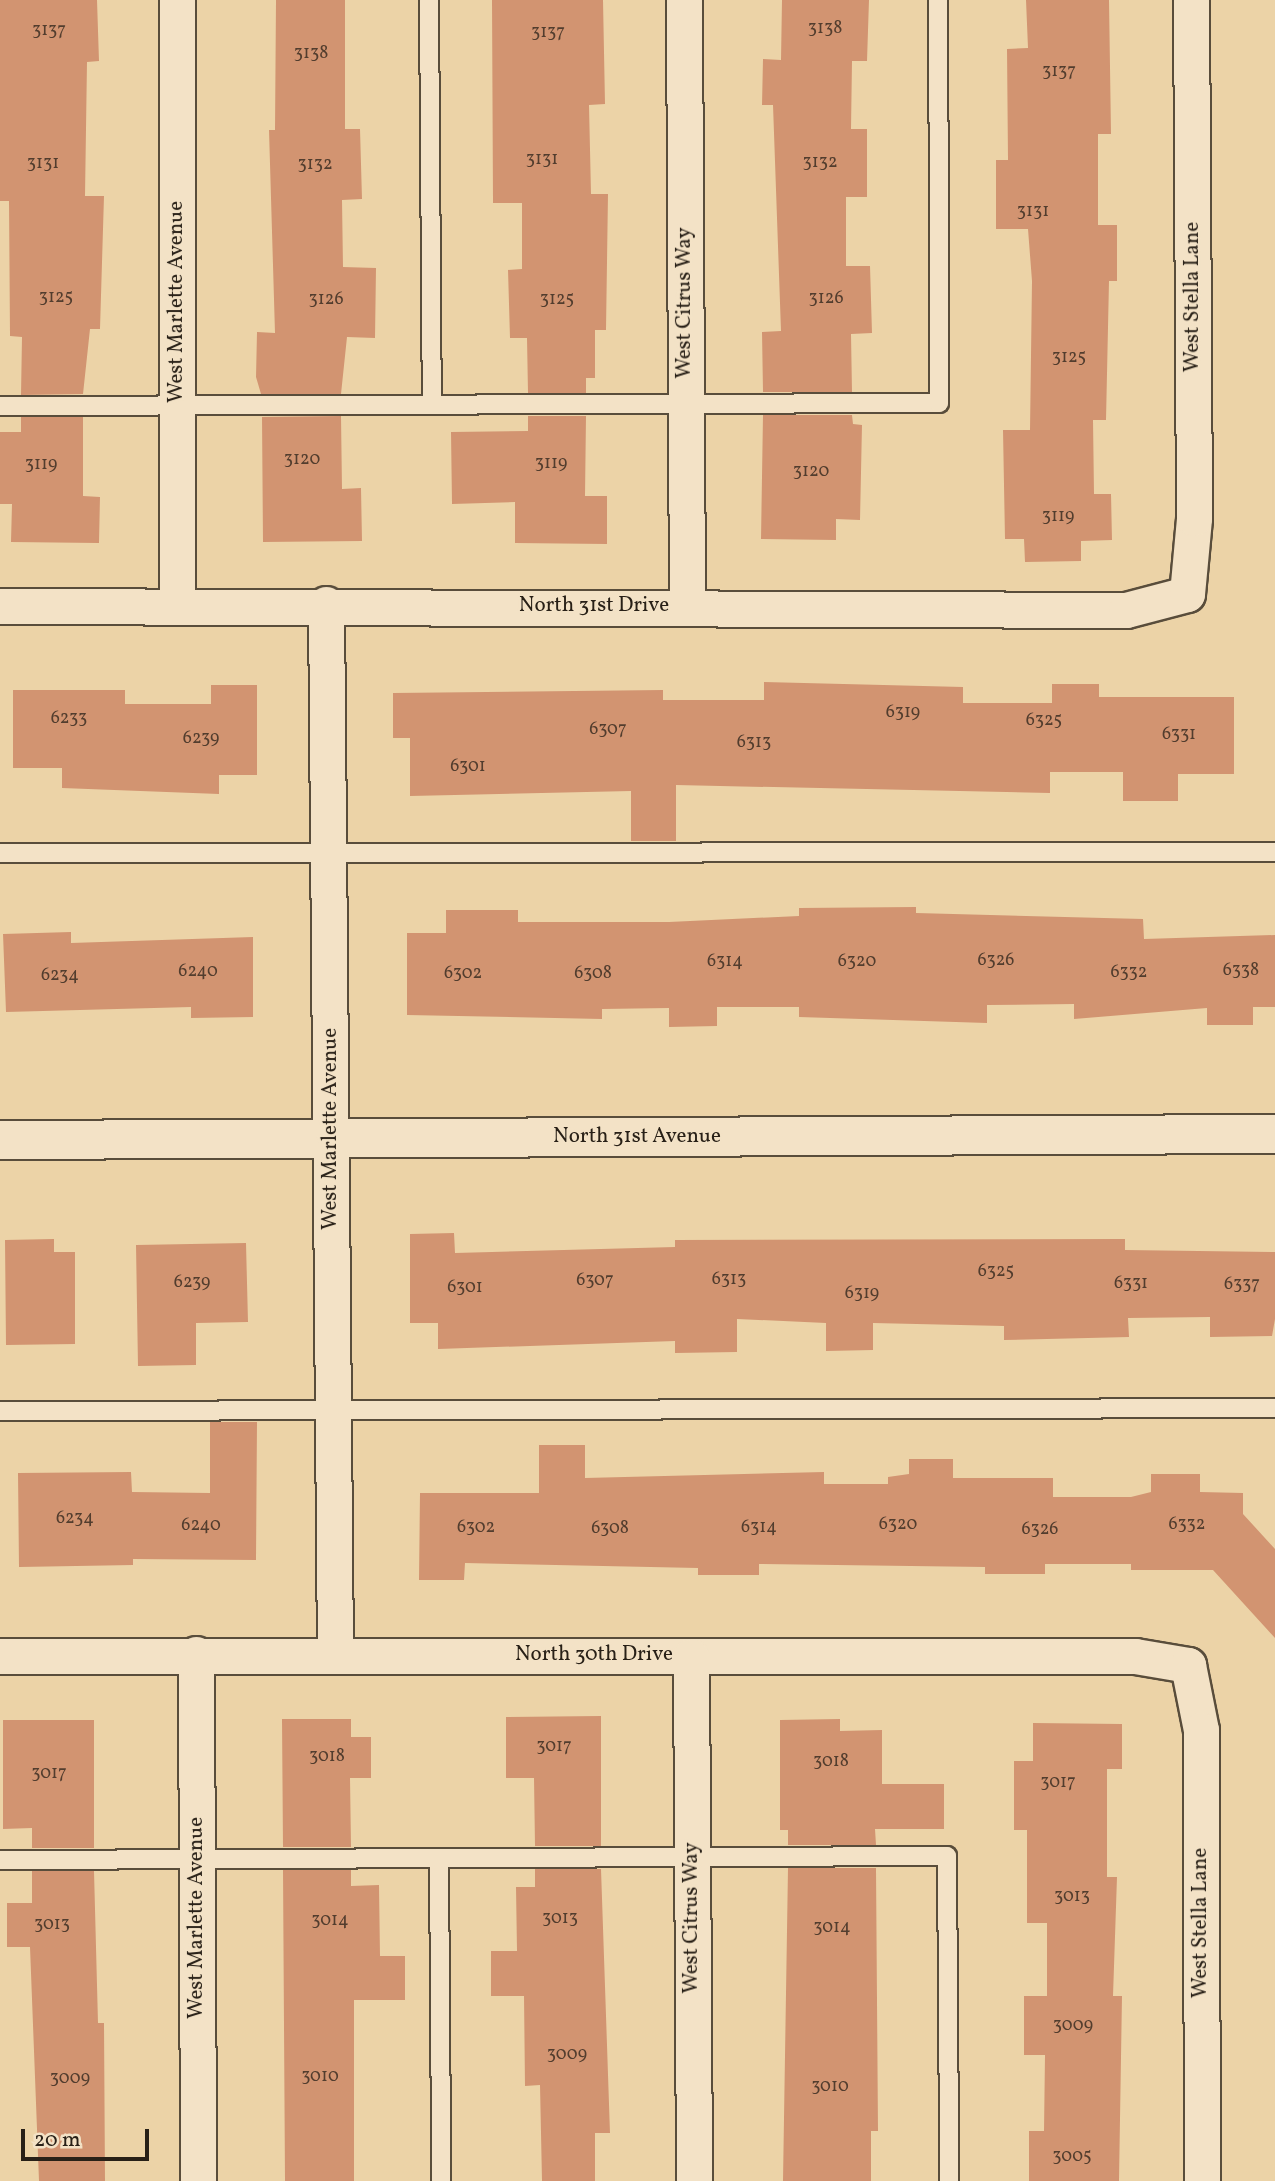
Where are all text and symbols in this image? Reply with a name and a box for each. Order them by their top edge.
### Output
house number: 3138 [808,18,842,40]
house number: 3137 [32,20,66,42]
house number: 3137 [531,22,565,44]
house number: 3138 [294,43,328,65]
house number: 3137 [1042,61,1076,83]
house number: 3131 [526,149,558,171]
house number: 3132 [802,152,838,174]
house number: 3131 [27,153,59,175]
house number: 3132 [297,154,333,176]
street label: West Marlette Avenue [164,201,190,403]
house number: 3131 [1017,201,1049,223]
street label: West Stella Lane [1180,222,1206,372]
street label: West Citrus Way [672,227,698,379]
house number: 3125 [39,287,73,309]
house number: 3126 [809,288,843,310]
house number: 3126 [309,289,343,311]
house number: 3125 [540,289,574,311]
house number: 3125 [1052,347,1086,369]
house number: 3120 [284,449,320,471]
house number: 3119 [535,453,567,475]
house number: 3119 [25,454,57,476]
house number: 3120 [793,461,829,483]
house number: 3119 [1042,506,1074,528]
street label: North 31st Drive [519,593,669,619]
house number: 6319 [886,702,920,724]
house number: 6233 [51,708,87,730]
house number: 6325 [1026,710,1062,732]
house number: 6307 [589,719,627,741]
house number: 6331 [1162,724,1196,746]
house number: 6239 [183,728,219,750]
house number: 6313 [737,732,771,754]
house number: 6301 [450,756,486,778]
house number: 6326 [978,950,1014,972]
house number: 6314 [707,951,743,973]
house number: 6320 [838,951,876,973]
house number: 6338 [1223,960,1259,982]
house number: 6240 [178,961,218,983]
house number: 6332 [1111,962,1147,984]
house number: 6302 [444,963,482,985]
house number: 6308 [574,963,612,985]
house number: 6234 [41,965,79,987]
street label: West Marlette Avenue [318,1028,344,1230]
street label: North 31st Avenue [553,1124,721,1150]
house number: 6325 [978,1261,1014,1283]
house number: 6313 [712,1269,746,1291]
house number: 6307 [576,1270,614,1292]
house number: 6239 [174,1272,210,1294]
house number: 6331 [1114,1273,1148,1295]
house number: 6337 [1224,1274,1260,1296]
house number: 6301 [447,1277,483,1299]
house number: 6319 [845,1283,879,1305]
house number: 6234 [56,1508,94,1530]
house number: 6320 [879,1514,917,1536]
house number: 6332 [1169,1514,1205,1536]
house number: 6240 [181,1515,221,1537]
house number: 6302 [457,1517,495,1539]
house number: 6314 [741,1517,777,1539]
house number: 6308 [591,1518,629,1540]
house number: 6326 [1022,1519,1058,1541]
street label: North 30th Drive [515,1642,673,1668]
house number: 3017 [536,1736,572,1758]
house number: 3018 [309,1746,345,1768]
house number: 3018 [813,1751,849,1773]
house number: 3017 [31,1763,67,1785]
house number: 3017 [1040,1772,1076,1794]
street label: West Marlette Avenue [184,1817,210,2019]
street label: West Citrus Way [679,1842,705,1994]
street label: West Stella Lane [1188,1848,1214,1998]
house number: 3013 [1054,1886,1090,1908]
house number: 3013 [542,1908,578,1930]
house number: 3014 [311,1910,349,1932]
house number: 3013 [34,1914,70,1936]
house number: 3014 [813,1917,851,1939]
house number: 3009 [1053,2015,1093,2037]
house number: 3009 [547,2044,587,2066]
house number: 3010 [301,2066,339,2088]
house number: 3009 [50,2068,90,2090]
house number: 3010 [811,2076,849,2098]
scale bar [24,2114,152,2158]
text: 20 m [34,2126,80,2155]
house number: 3005 [1052,2146,1092,2168]

